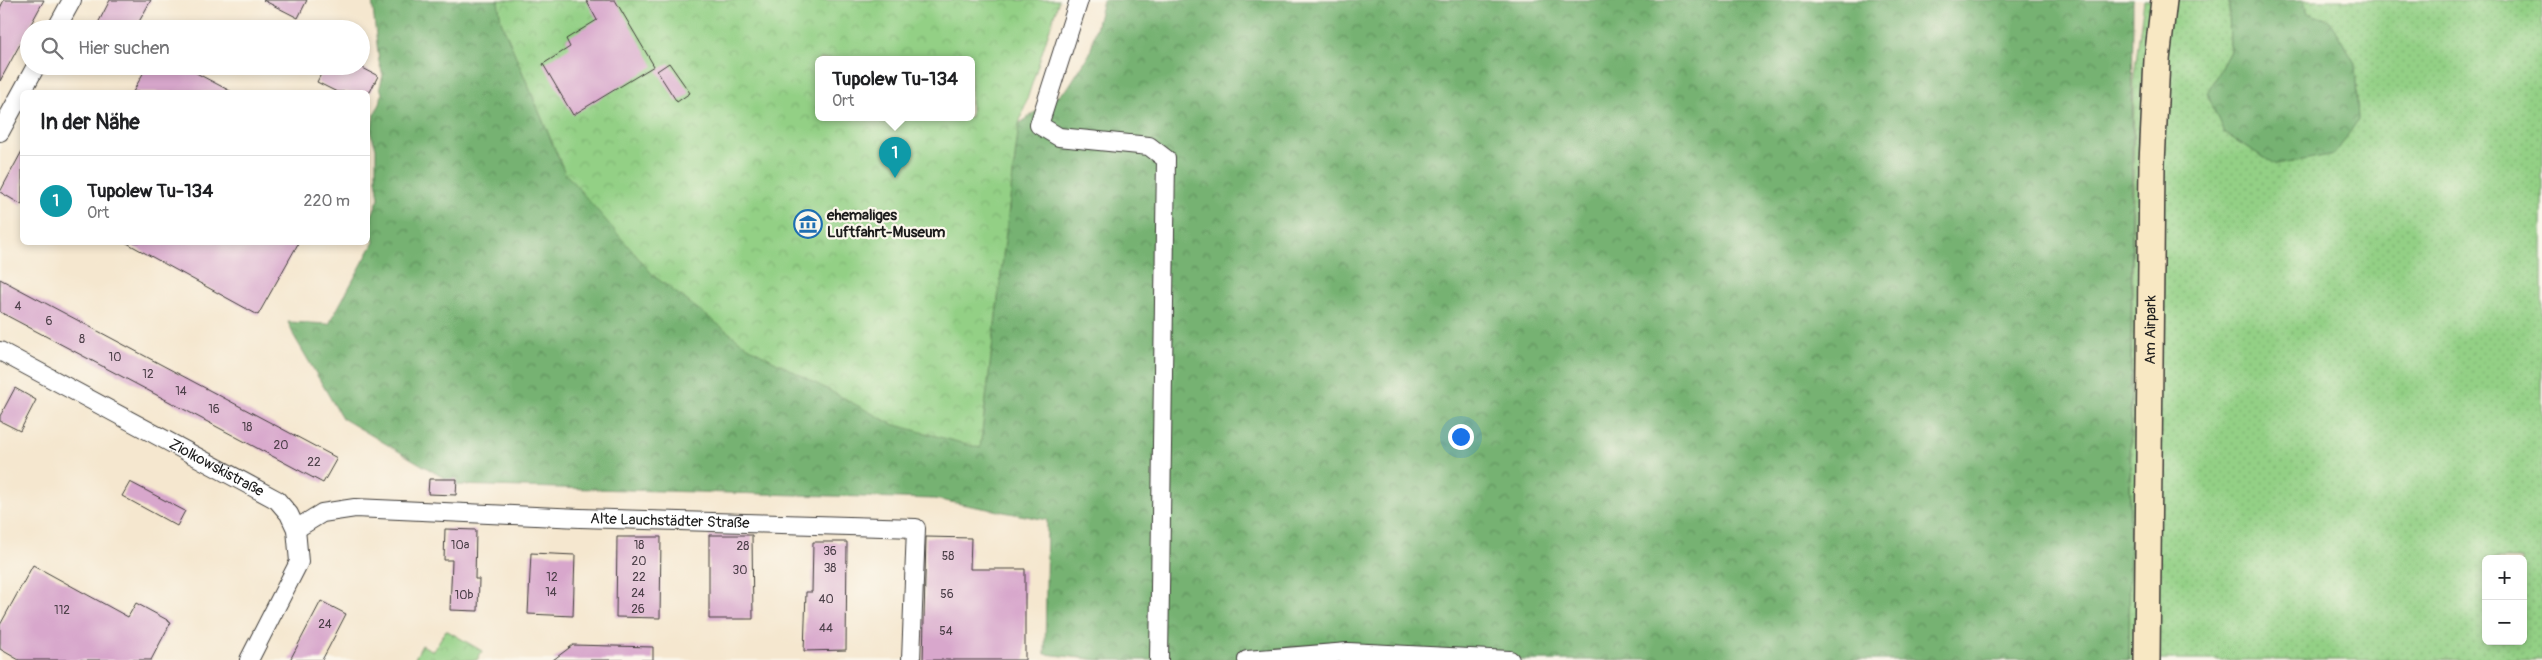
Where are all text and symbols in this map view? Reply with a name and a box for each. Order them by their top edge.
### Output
search box [20,20,370,75]
icon: search [38,34,66,62]
text: Hier suchen [78,36,170,60]
popup [815,56,975,121]
text: Tupolew Tu-134 [832,67,958,91]
text: Ort [832,91,854,111]
text: In der Nähe [40,109,140,136]
pin: 1 [879,137,911,178]
text: Tupolew Tu-134 [87,179,213,203]
text: 1 [53,191,59,211]
text: 220 m [304,191,350,211]
text: Ort [87,203,109,223]
place label: ehemaliges Luftfahrt-Museum [826,206,945,242]
museum icon: ehemaliges Luftfahrt-Museum [793,209,823,239]
street label: Am Airpark [2140,294,2160,365]
house number: 4 [15,299,22,314]
house number: 6 [46,314,53,329]
house number: 8 [79,332,85,347]
house number: 10 [109,350,121,365]
house number: 12 [142,367,154,382]
house number: 14 [175,384,187,399]
house number: 16 [208,402,220,417]
house number: 18 [242,420,252,435]
your location [1448,424,1474,450]
street label: Ziolkowskistraße [166,434,268,501]
house number: 20 [274,438,288,453]
house number: 22 [307,455,321,470]
street label: Alte Lauchstädter Straße [590,509,750,533]
house number: 10a [451,538,470,553]
house number: 18 [634,538,644,553]
house number: 28 [737,539,749,554]
house number: 36 [823,544,837,559]
house number: 58 [942,549,954,564]
house number: 20 [632,554,646,569]
map controls [2482,555,2527,645]
button: + [2482,555,2527,600]
house number: 38 [824,561,836,576]
house number: 30 [733,563,747,578]
house number: 12 [546,570,558,585]
house number: 22 [632,570,646,585]
house number: 14 [545,585,557,600]
house number: 24 [631,586,645,601]
house number: 56 [940,587,954,602]
house number: 10b [455,588,473,603]
house number: 40 [818,592,834,607]
button: − [2482,600,2527,645]
house number: 26 [631,602,645,617]
house number: 112 [54,603,70,618]
house number: 24 [318,617,332,632]
house number: 44 [819,621,833,636]
house number: 54 [939,624,953,639]

